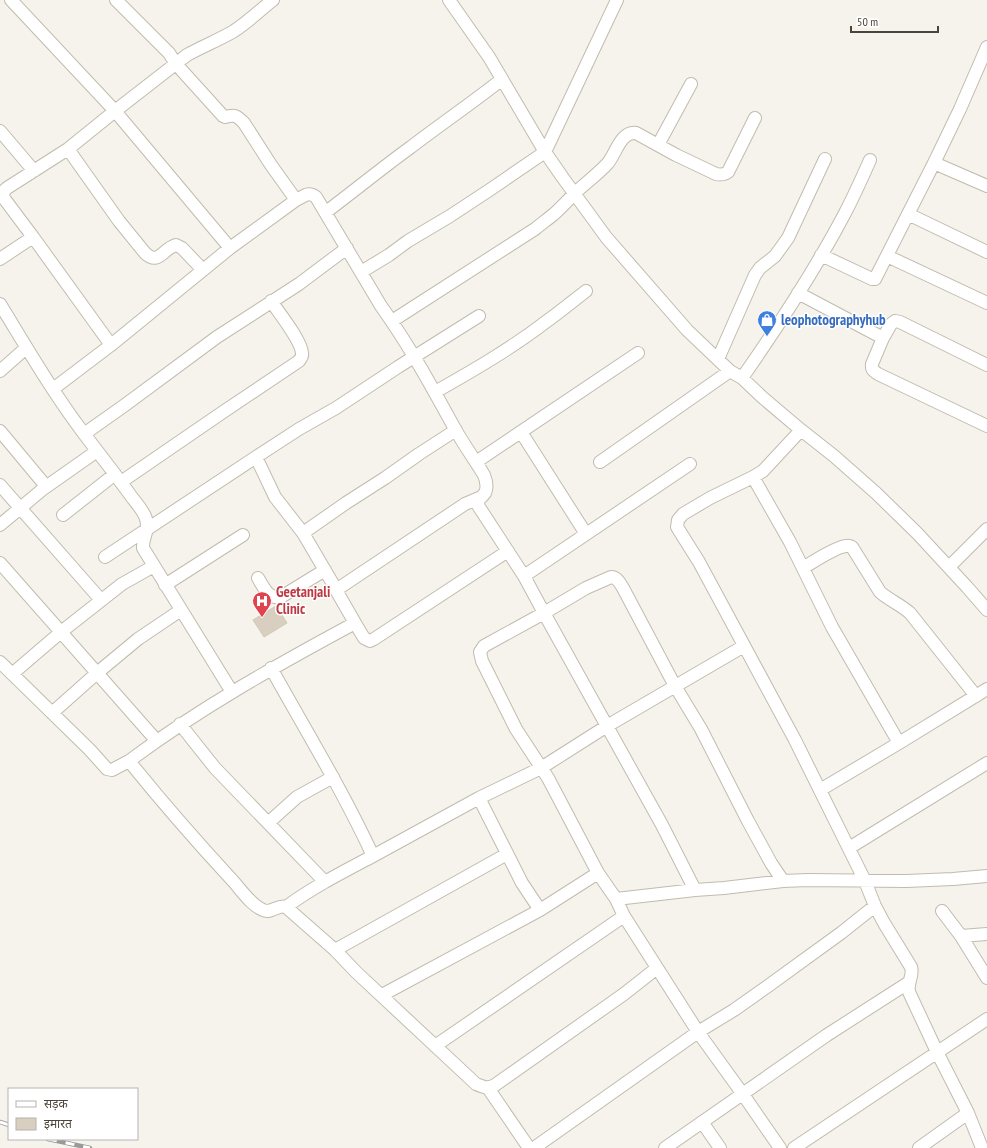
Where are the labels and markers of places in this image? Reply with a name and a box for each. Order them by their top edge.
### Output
shop icon: leophotographyhub [756,309,778,337]
place label: leophotographyhub [781,310,886,329]
place label: Geetanjali Clinic [276,582,330,618]
hospital icon: Geetanjali Clinic [251,590,273,618]

